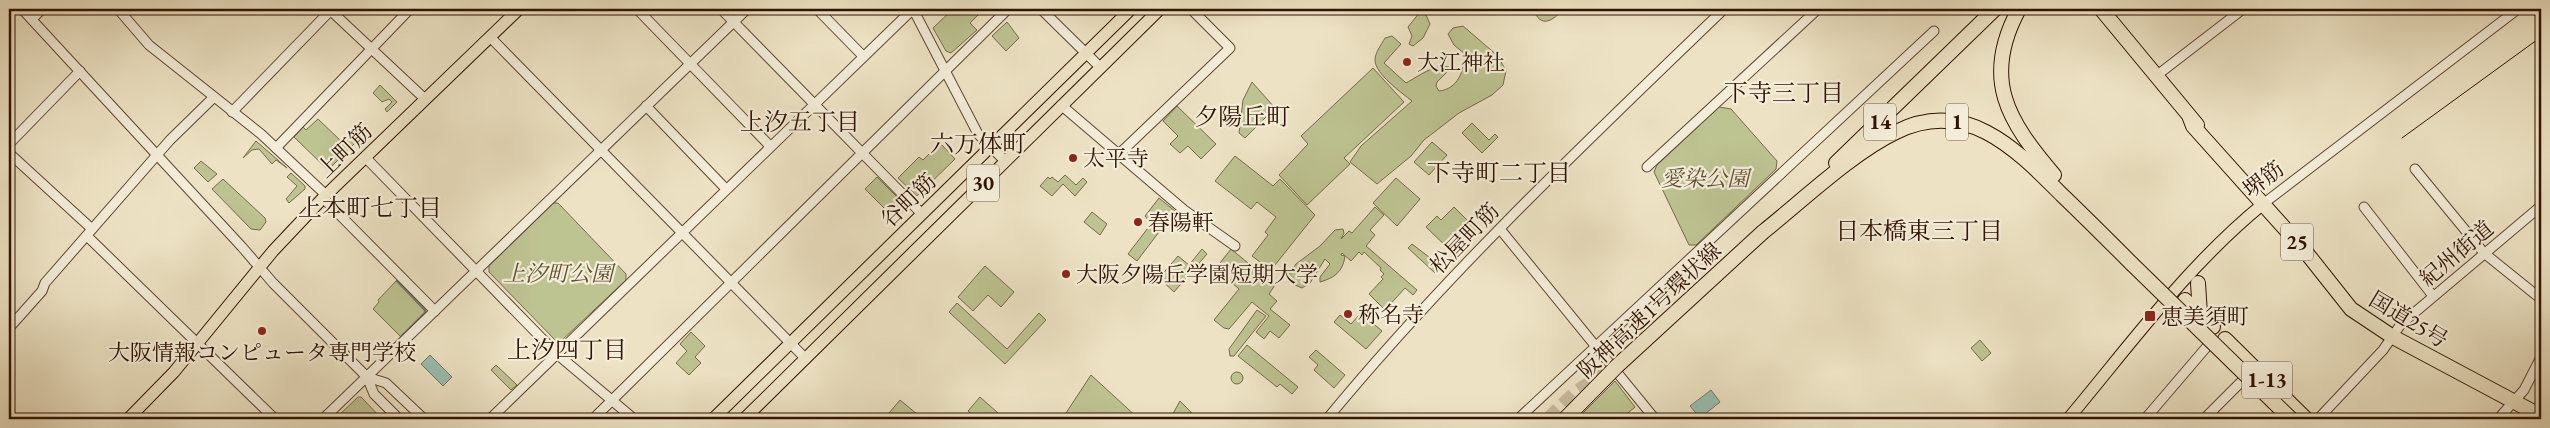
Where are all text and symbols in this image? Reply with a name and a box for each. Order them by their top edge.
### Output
place label: 大江神社 [1417,48,1505,77]
marker: 大江神社 [1401,56,1413,68]
district label: 下寺三丁目 [1724,77,1844,108]
district label: 夕陽丘町 [1194,101,1290,132]
road number: 14 [1864,104,1896,140]
road number: 1 [1946,104,1968,140]
district label: 上汐五丁目 [740,106,860,137]
street label: 上町筋 [311,117,378,184]
district label: 六万体町 [930,128,1026,159]
place label: 太平寺 [1083,144,1149,173]
marker: 太平寺 [1067,152,1079,164]
street label: 堺筋 [2237,154,2290,204]
district label: 下寺町二丁目 [1427,157,1571,188]
road number: 30 [967,164,999,202]
park label: 愛染公園 [1661,164,1752,193]
street label: 谷町筋 [875,167,942,234]
district label: 上本町七丁目 [298,192,442,223]
street label: 松屋町筋 [1423,197,1505,280]
place label: 春陽軒 [1148,208,1214,237]
street label: 紀州街道 [2413,214,2499,293]
district label: 日本橋東三丁目 [1835,215,2003,246]
marker: 春陽軒 [1132,216,1144,228]
road number: 25 [2281,223,2313,260]
street label: 阪神高速1号環状線 [1571,236,1727,385]
park label: 上汐町公園 [503,259,616,288]
place label: 大阪夕陽丘学園短期大学 [1076,260,1318,289]
marker: 大阪夕陽丘学園短期大学 [1060,268,1072,280]
street label: 国道25号 [2364,285,2454,354]
place label: 称名寺 [1358,300,1424,329]
place label: 恵美須町 [2161,302,2249,331]
marker: 称名寺 [1342,308,1354,320]
marker: 恵美須町 [2143,309,2157,323]
marker: 大阪情報コンピュータ専門学校 [256,325,268,337]
district label: 上汐四丁目 [507,334,627,365]
place label: 大阪情報コンピュータ専門学校 [108,338,416,367]
road number: 1-13 [2242,362,2292,398]

